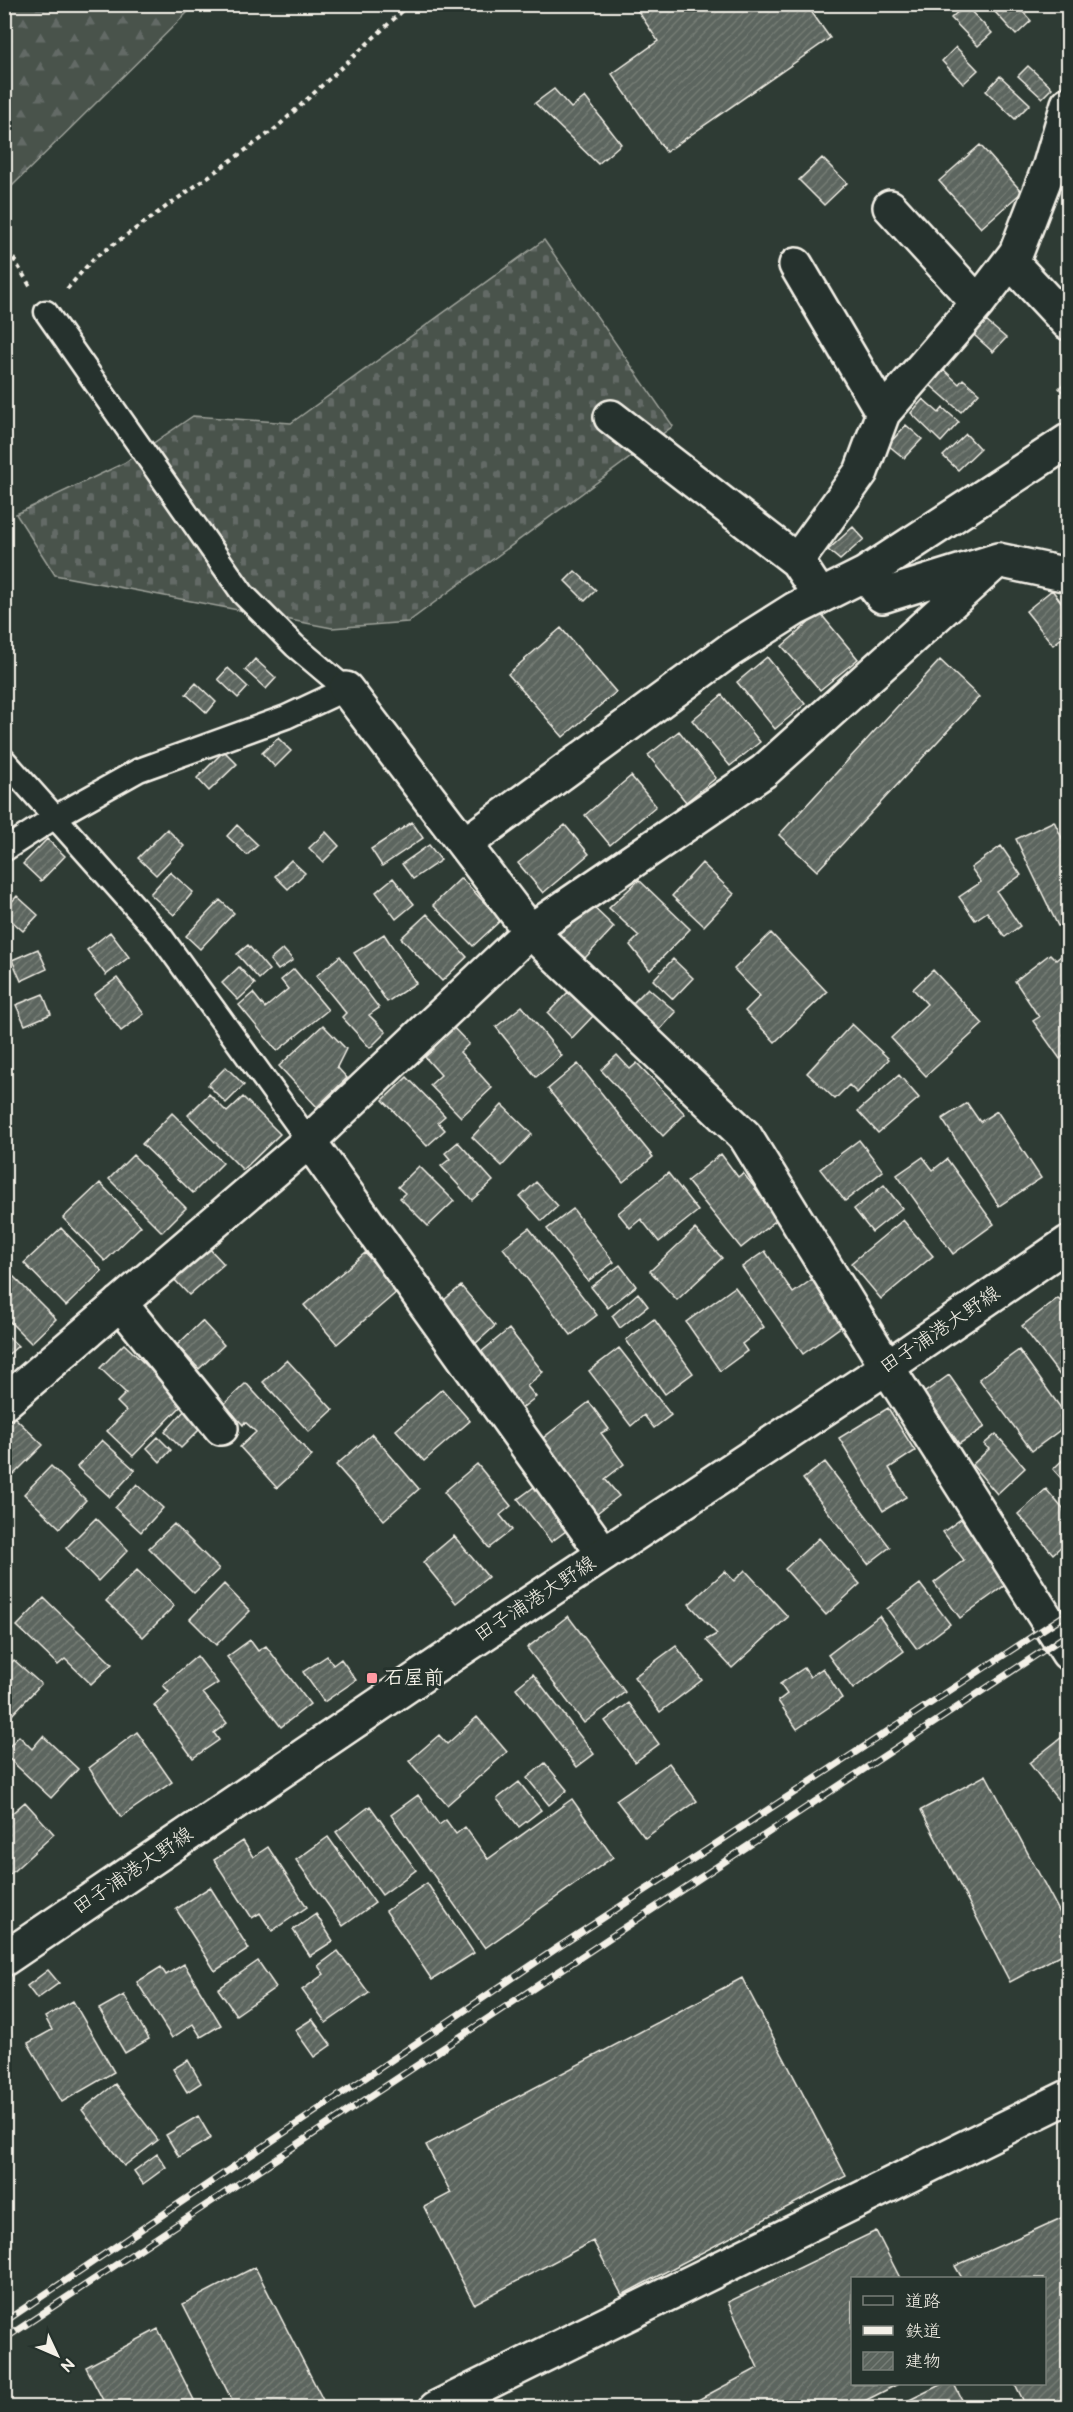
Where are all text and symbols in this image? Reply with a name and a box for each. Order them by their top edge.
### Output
street label: 田子浦港大野線 [875,1281,1005,1379]
street label: 田子浦港大野線 [470,1551,600,1647]
place label: 石屋前 [384,1666,444,1690]
marker: 石屋前 [365,1671,379,1685]
street label: 田子浦港大野線 [68,1822,198,1920]
legend [851,2277,1046,2385]
text: 道路 [905,2291,941,2312]
text: 鉄道 [905,2321,941,2342]
north arrow [27,2325,87,2385]
text: 建物 [905,2351,941,2372]
text: N [56,2353,78,2375]

